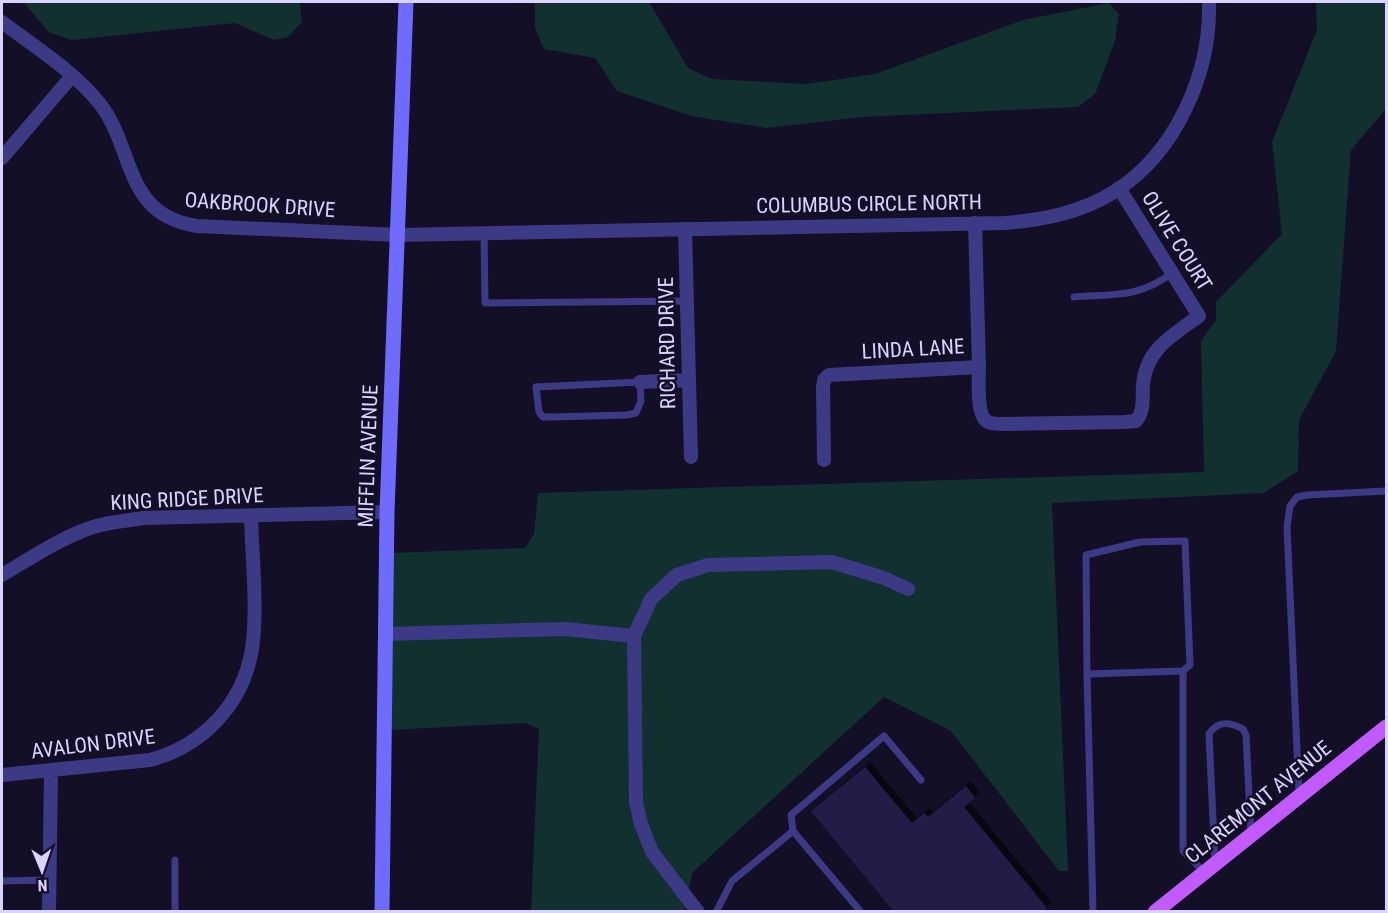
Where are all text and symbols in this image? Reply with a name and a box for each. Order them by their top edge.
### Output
street label: OLIVE COURT [1137,187,1217,295]
street label: OAKBROOK DRIVE [184,188,336,222]
street label: COLUMBUS CIRCLE NORTH [756,190,982,218]
street label: RICHARD DRIVE [654,277,680,409]
street label: LINDA LANE [861,334,965,364]
street label: MIFFLIN AVENUE [354,384,382,528]
street label: KING RIDGE DRIVE [110,483,264,515]
street label: AVALON DRIVE [30,724,156,764]
street label: CLAREMONT AVENUE [1180,736,1336,868]
north arrow [12,841,72,901]
text: N [37,876,48,895]

